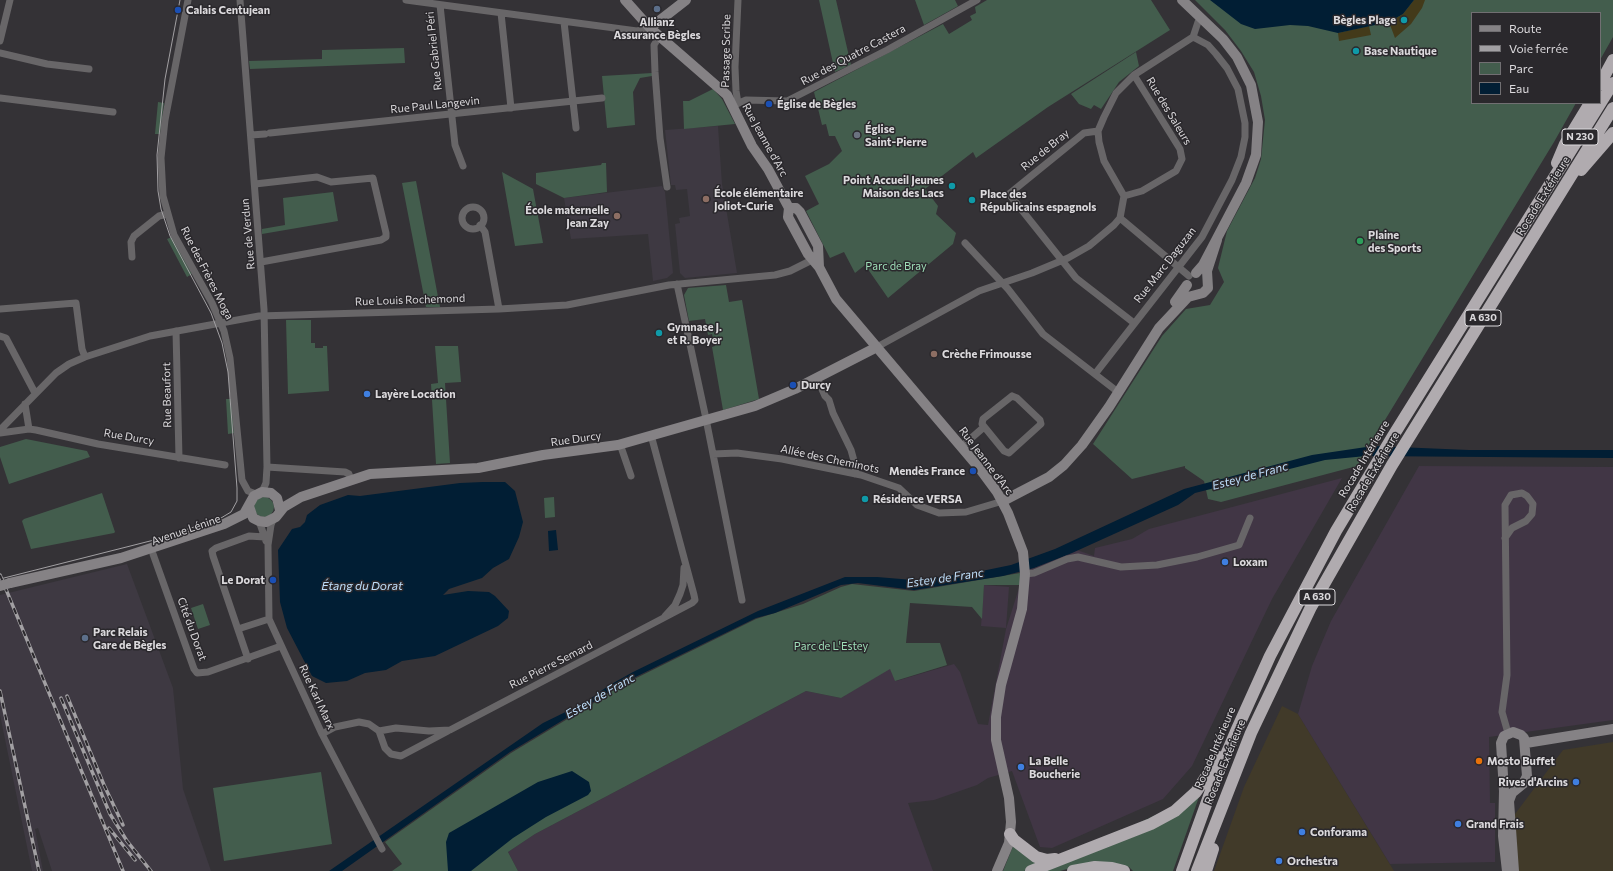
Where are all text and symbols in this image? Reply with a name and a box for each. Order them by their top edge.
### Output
place label: Calais Centujean [186,3,270,17]
marker: Allianz Assurance Bègles [652,4,662,14]
marker: Calais Centujean [173,5,183,15]
street label: Rue Gabriel Péri [423,11,445,91]
legend [1471,12,1601,104]
place label: Bègles Plage [1333,13,1396,27]
street label: Passage Scribe [719,14,733,88]
place label: Allianz Assurance Bègles [613,15,701,41]
marker: Bègles Plage [1399,15,1409,25]
text: Route [1509,21,1542,35]
street label: Rue des Quatre Castera [798,22,908,88]
text: Voie ferrée [1509,41,1568,55]
place label: Base Nautique [1364,44,1437,58]
marker: Base Nautique [1351,46,1361,56]
text: Parc [1509,61,1533,75]
street label: Rue des Saleurs [1144,75,1194,147]
text: Eau [1509,81,1529,95]
street label: Rue Paul Langevin [390,94,480,116]
place label: Église de Bègles [777,97,856,111]
marker: Église de Bègles [764,99,774,109]
street label: Rue Jeanne d'Arc [739,101,791,179]
place label: Église Saint-Pierre [865,122,927,148]
street label: Rue de Bray [1018,127,1072,173]
road number: N 230 [1562,129,1598,145]
marker: Église Saint-Pierre [852,130,862,140]
street label: Rocade Extérieure [1513,154,1573,238]
place label: Point Accueil Jeunes Maison des Lacs [843,173,944,199]
marker: Point Accueil Jeunes Maison des Lacs [947,181,957,191]
place label: École élémentaire Joliot-Curie [714,186,803,212]
place label: Place des Républicains espagnols [980,187,1096,213]
marker: École élémentaire Joliot-Curie [701,194,711,204]
marker: Place des Républicains espagnols [967,195,977,205]
street label: Rue de Verdun [238,198,258,270]
place label: École maternelle Jean Zay [525,203,609,229]
marker: École maternelle Jean Zay [612,211,622,221]
street label: Rue des Frères Moga [178,224,236,322]
street label: Rue Marc Daguzan [1131,224,1199,306]
place label: Plaine des Sports [1368,228,1421,254]
marker: Plaine des Sports [1355,236,1365,246]
park label: Parc de Bray [865,259,927,273]
street label: Rue Louis Rochemond [355,291,465,309]
road number: A 630 [1465,310,1501,326]
place label: Gymnase J. et R. Boyer [667,320,722,346]
marker: Gymnase J. et R. Boyer [654,328,664,338]
place label: Crèche Frimousse [942,347,1032,361]
marker: Crèche Frimousse [929,349,939,359]
street label: Rue Beaufort [160,362,174,428]
place label: Durcy [801,378,831,392]
marker: Durcy [788,380,798,390]
place label: Layère Location [375,387,456,401]
marker: Layère Location [362,389,372,399]
street label: Rocade Intérieure [1336,418,1392,500]
street label: Rue Jeanne d'Arc [956,424,1016,498]
street label: Rue Durcy [103,426,155,448]
street label: Rue Durcy [550,429,602,449]
street label: Rocade Extérieure [1344,430,1402,514]
street label: Allée des Cheminots [779,442,881,476]
water label: Estey de Franc [1210,459,1290,493]
place label: Mendès France [889,464,965,478]
marker: Mendès France [968,466,978,476]
place label: Résidence VERSA [873,492,962,506]
marker: Résidence VERSA [860,494,870,504]
street label: Avenue Lénine [150,512,222,548]
place label: Loxam [1233,555,1267,569]
marker: Loxam [1220,557,1230,567]
water label: Estey de Franc [905,565,985,591]
place label: Le Dorat [221,573,265,587]
marker: Le Dorat [268,575,278,585]
water label: Étang du Dorat [321,579,403,593]
road number: A 630 [1299,589,1335,605]
street label: Cité du Dorat [174,595,210,663]
place label: Parc Relais Gare de Bègles [93,625,166,651]
marker: Parc Relais Gare de Bègles [80,633,90,643]
street label: Rue Pierre Semard [507,638,595,692]
park label: Parc de L'Estey [794,639,868,653]
street label: Rue Karl Marx [296,662,338,732]
water label: Estey de Franc [563,670,637,722]
street label: Rocade Intérieure [1192,705,1238,791]
street label: Rocade Extérieure [1202,717,1248,807]
place label: La Belle Boucherie [1029,754,1080,780]
place label: Mosto Buffet [1487,754,1555,768]
marker: Mosto Buffet [1474,756,1484,766]
marker: La Belle Boucherie [1016,762,1026,772]
place label: Rives d'Arcins [1498,775,1568,789]
marker: Rives d'Arcins [1571,777,1581,787]
place label: Grand Frais [1466,817,1524,831]
marker: Grand Frais [1453,819,1463,829]
place label: Conforama [1310,825,1367,839]
marker: Conforama [1297,827,1307,837]
place label: Orchestra [1287,854,1338,868]
marker: Orchestra [1274,856,1284,866]

